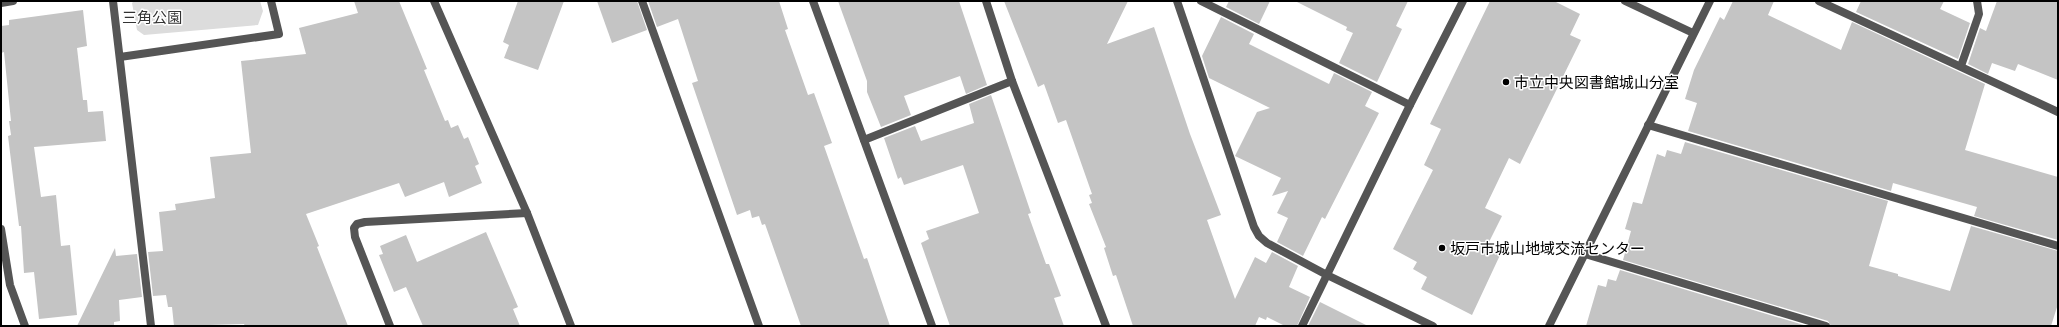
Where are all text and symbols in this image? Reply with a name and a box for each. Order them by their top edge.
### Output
park label: 三角公園 [122,8,182,26]
place label: 市立中央図書館城山分室 [1514,73,1679,91]
marker: 市立中央図書館城山分室 [1501,77,1511,87]
place label: 坂戸市城山地域交流センター [1450,239,1645,257]
marker: 坂戸市城山地域交流センター [1437,243,1447,253]

